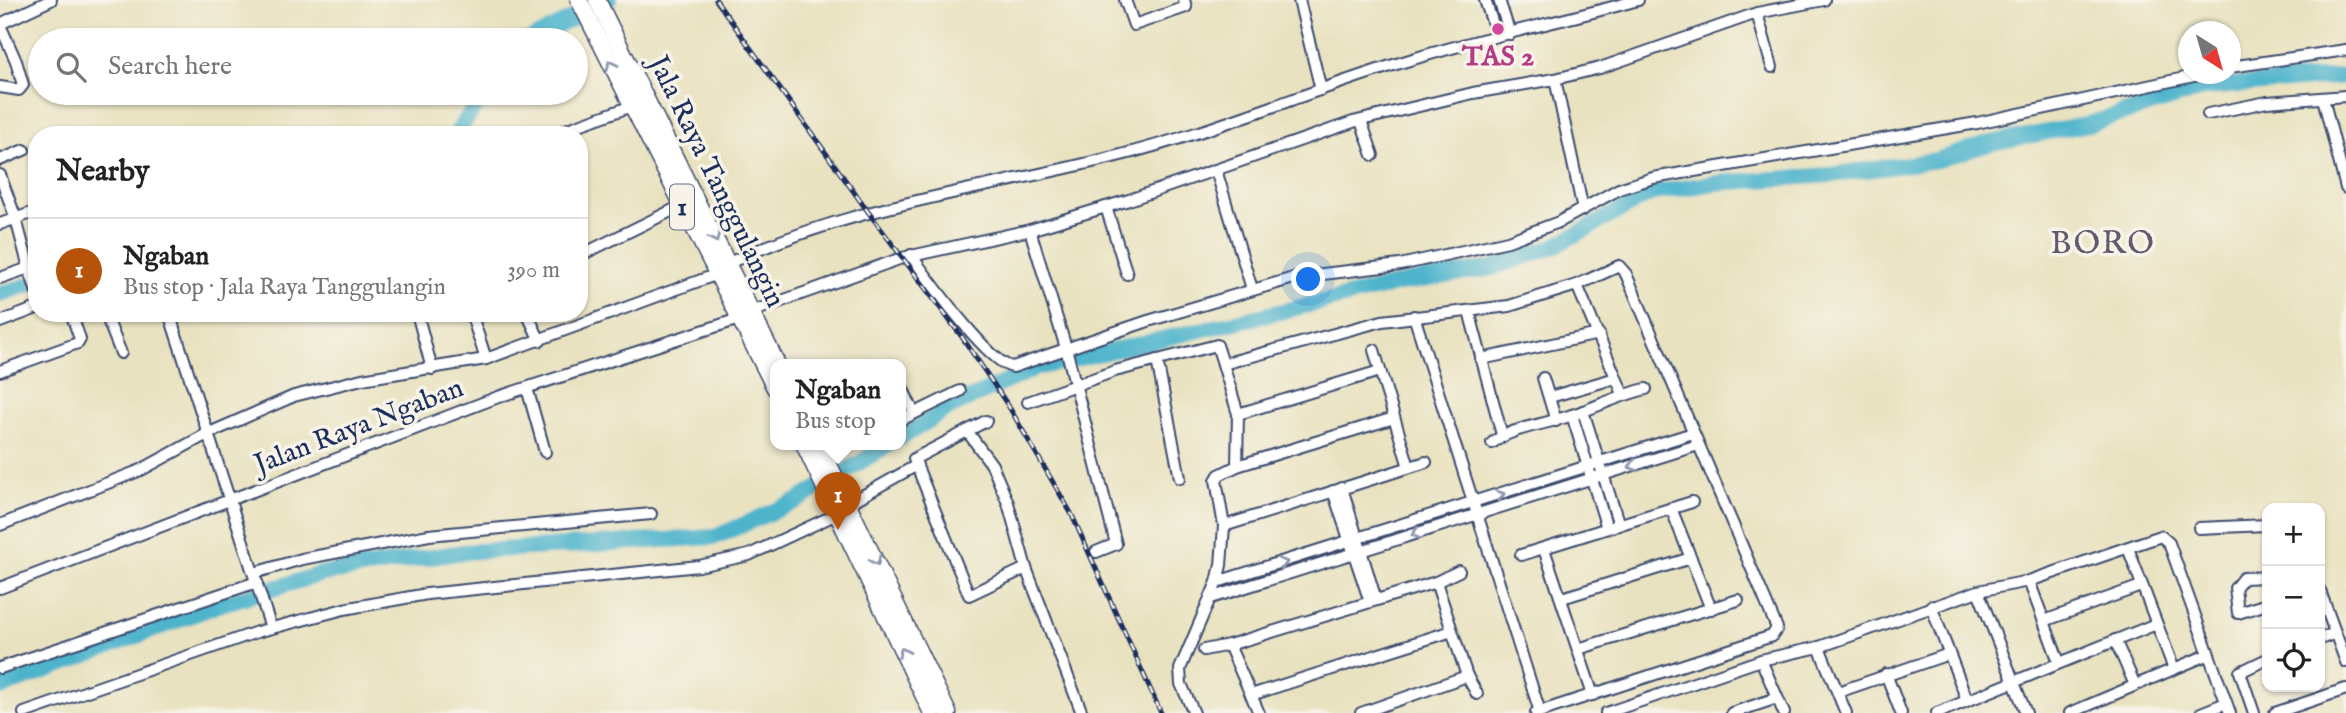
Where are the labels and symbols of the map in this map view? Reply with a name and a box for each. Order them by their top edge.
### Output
marker: TAS 2 [1490,21,1506,37]
north arrow [2178,21,2241,84]
place label: TAS 2 [1461,40,1534,75]
street label: Jala Raya Tanggulangin [638,48,792,314]
one-way arrow [606,60,620,72]
road number: 1 [670,184,694,230]
district label: BORO [2050,224,2156,265]
one-way arrow [706,231,720,243]
your location [1291,262,1325,296]
street label: Jalan Raya Ngaban [247,371,469,484]
one-way arrow [1627,458,1639,472]
pin: 1 [815,472,861,530]
one-way arrow [1493,489,1505,503]
one-way arrow [1410,526,1422,541]
one-way arrow [868,554,882,566]
one-way arrow [1276,556,1288,571]
one-way arrow [897,646,911,659]

